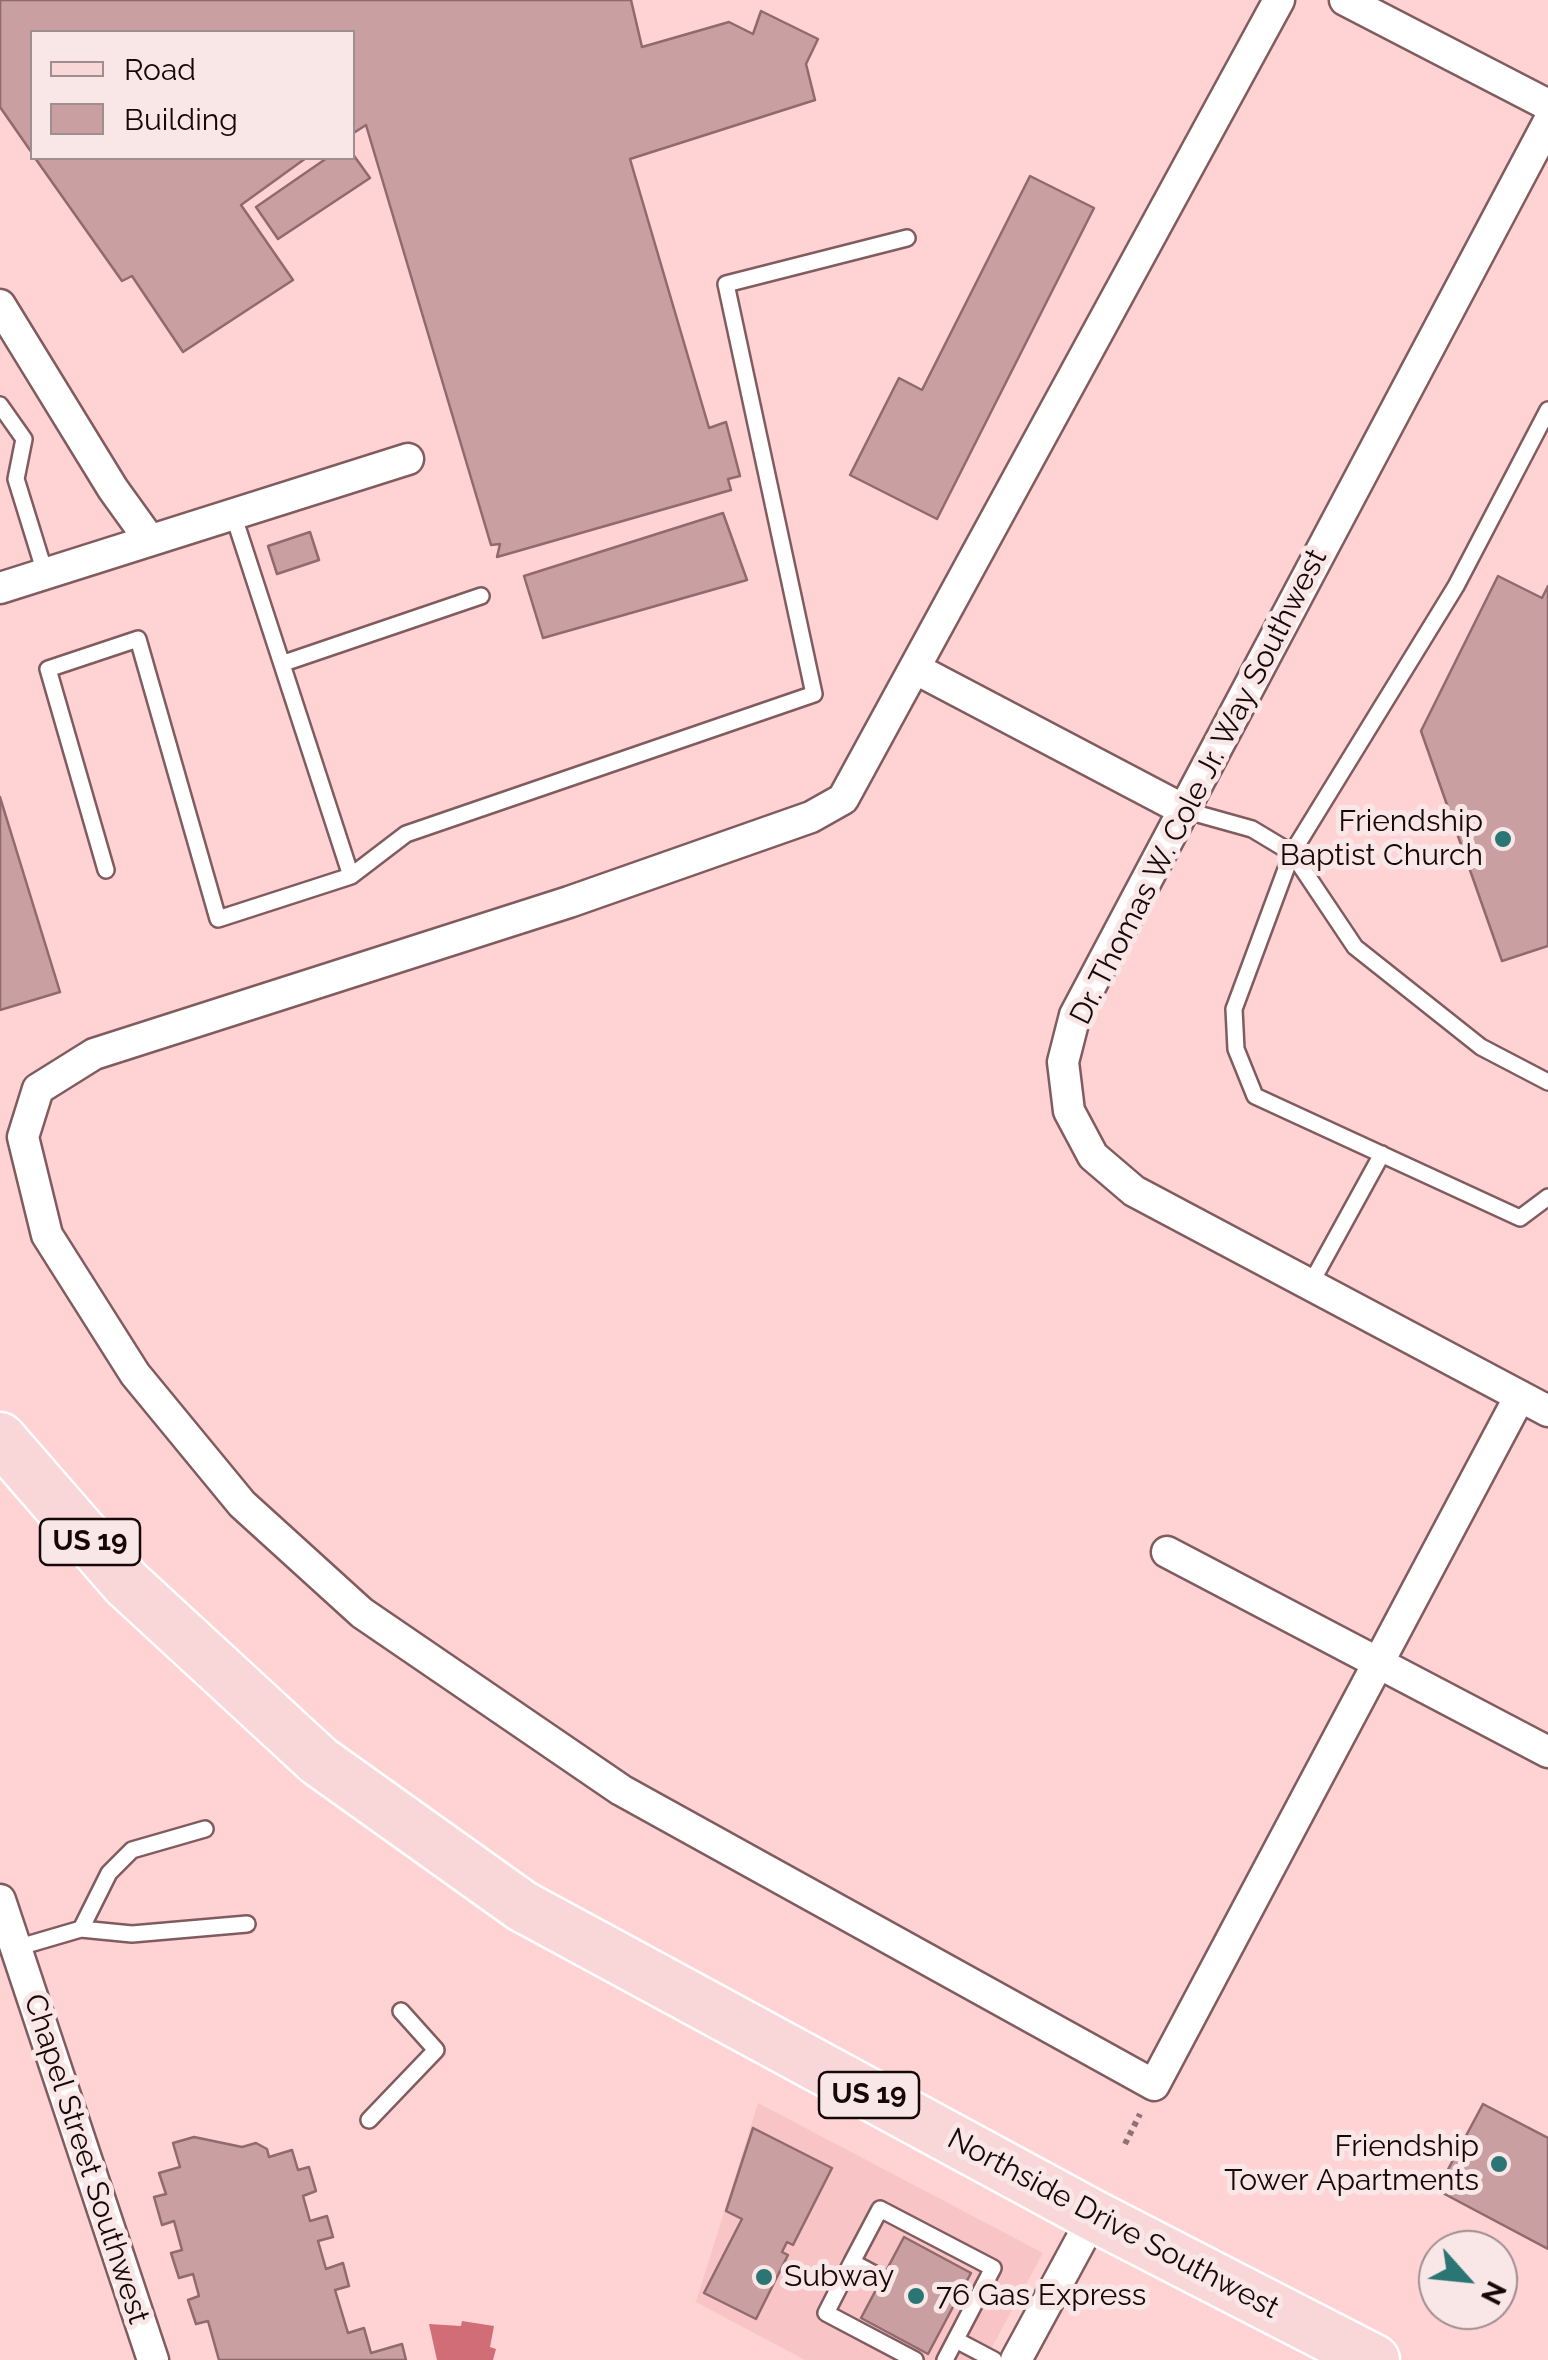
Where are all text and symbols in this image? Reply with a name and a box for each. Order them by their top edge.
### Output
legend [30,30,355,160]
text: Road [124,52,196,87]
text: Building [124,102,238,137]
street label: Dr. Thomas W. Cole Jr. Way Southwest [1063,543,1335,1031]
place label: Friendship Baptist Church [1280,804,1483,874]
marker: Friendship Baptist Church [1492,828,1514,850]
road number: US 19 [40,1519,140,1565]
street label: Chapel Street Southwest [16,1990,156,2328]
road number: US 19 [819,2072,919,2118]
street label: Northside Drive Southwest [941,2121,1285,2327]
place label: Friendship Tower Apartments [1224,2129,1479,2200]
marker: Friendship Tower Apartments [1488,2153,1510,2175]
north arrow [1418,2230,1518,2330]
place label: Subway [784,2259,894,2295]
marker: Subway [753,2266,775,2288]
text: N [1474,2276,1513,2310]
place label: 76 Gas Express [936,2278,1146,2314]
marker: 76 Gas Express [905,2285,927,2307]

